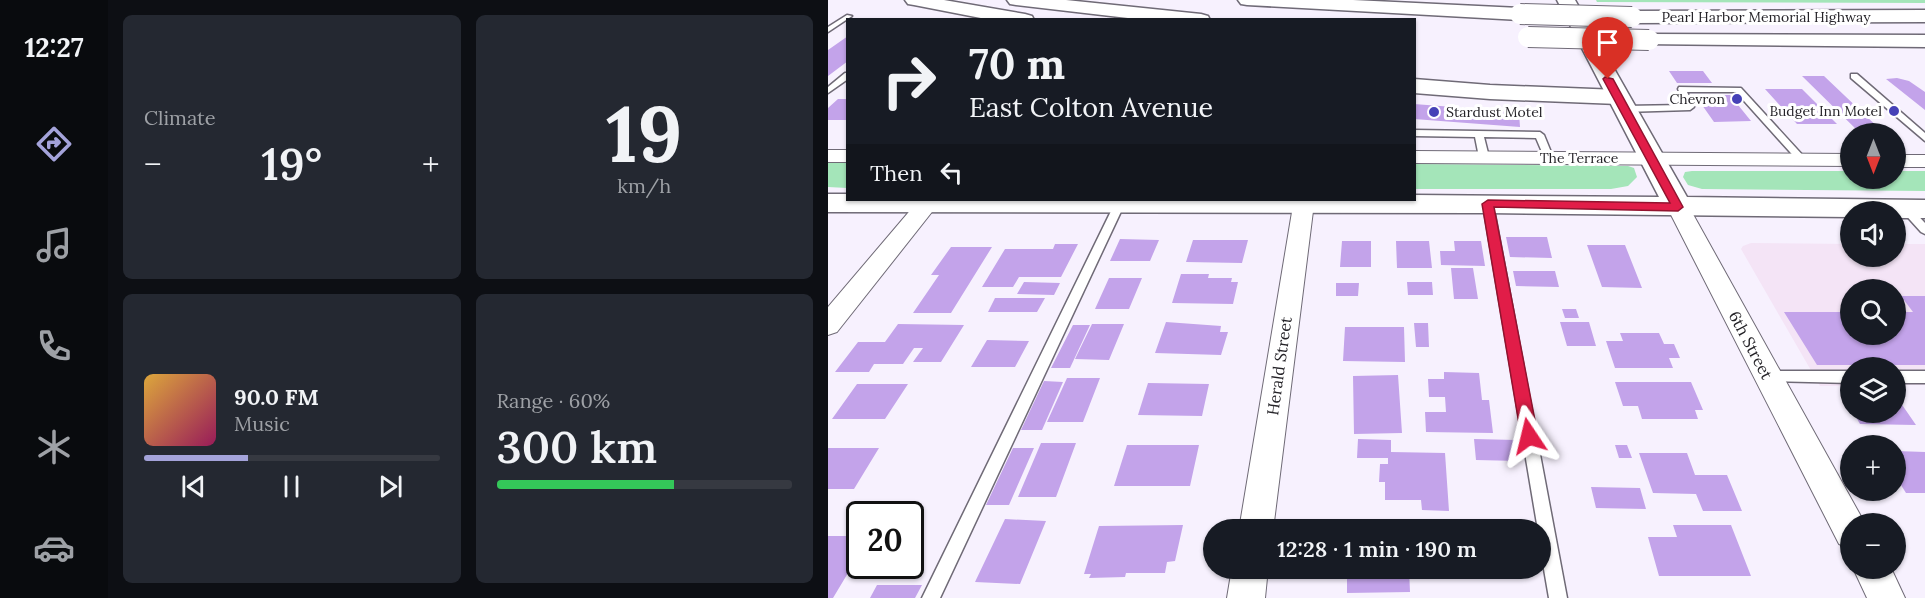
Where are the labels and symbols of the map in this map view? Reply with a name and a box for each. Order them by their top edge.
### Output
street label: Pearl Harbor Memorial Highway [1661,8,1871,26]
pin [1582,17,1633,79]
place label: Chevron [1670,90,1725,108]
marker: Chevron [1730,92,1744,106]
place label: Budget Inn Motel [1769,102,1882,120]
place label: Stardust Motel [1446,103,1543,121]
marker: Budget Inn Motel [1887,104,1901,118]
marker: Stardust Motel [1427,105,1441,119]
north arrow [1840,123,1906,189]
street label: The Terrace [1540,149,1619,167]
street label: 6th Street [1725,307,1778,383]
street label: Herald Street [1262,315,1296,417]
position arrow [1497,404,1561,468]
speed limit sign: 20 [846,501,924,579]

